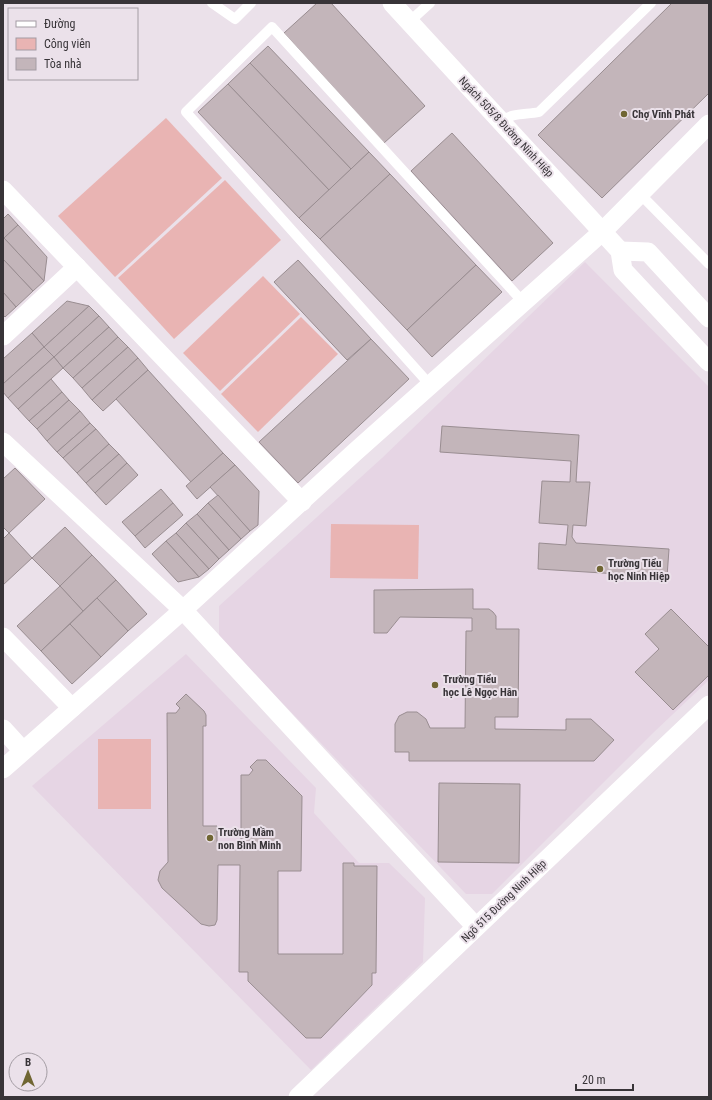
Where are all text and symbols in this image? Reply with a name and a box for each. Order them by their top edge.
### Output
legend [8,8,138,80]
text: Đường [44,17,75,31]
text: Công viên [44,37,91,51]
text: Tòa nhà [44,57,82,71]
street label: Ngách 505/8 Đường Ninh Hiệp [456,74,556,180]
place label: Chợ Vĩnh Phát [632,108,695,121]
marker: Chợ Vĩnh Phát [619,109,629,119]
place label: Trường Tiểu học Ninh Hiệp [608,557,670,583]
marker: Trường Tiểu học Ninh Hiệp [595,564,605,574]
place label: Trường Tiểu học Lê Ngọc Hân [443,673,517,699]
marker: Trường Tiểu học Lê Ngọc Hân [430,680,440,690]
place label: Trường Mầm non Bình Minh [218,826,281,852]
marker: Trường Mầm non Bình Minh [205,833,215,843]
street label: Ngõ 515 Đường Ninh Hiệp [459,857,549,945]
north arrow [8,1052,48,1092]
text: B [25,1056,31,1069]
scale bar [576,1066,633,1092]
text: 20 m [582,1073,606,1087]

